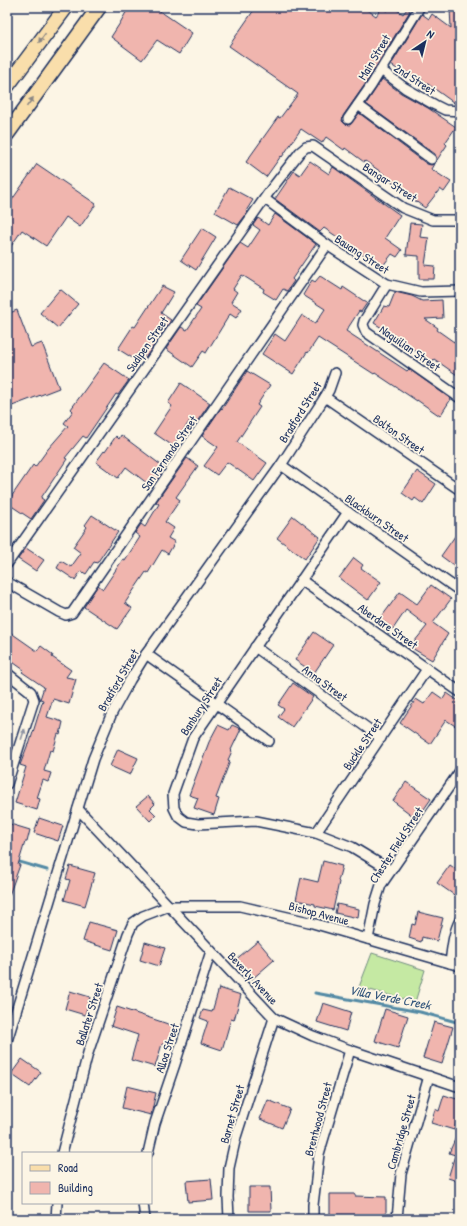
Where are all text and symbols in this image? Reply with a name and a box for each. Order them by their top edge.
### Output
north arrow [405,22,445,62]
text: N [424,26,437,41]
street label: Main Street [354,30,395,83]
one-way arrow [38,33,46,44]
street label: 2nd Street [391,59,440,99]
one-way arrow [26,97,34,108]
street label: Bangar Street [360,158,421,206]
street label: Bauang Street [331,230,393,278]
street label: Sudipen Street [122,312,173,375]
street label: Naguilian Street [376,321,445,376]
street label: Bradford Street [274,377,326,446]
street label: Bolton Street [370,410,429,458]
street label: San Fernando Street [137,411,202,494]
street label: Blackburn Street [342,490,413,547]
street label: Aberdare Street [355,599,422,653]
street label: Bradford Street [93,645,143,714]
street label: Anna Street [299,661,352,706]
street label: Banbury Street [176,673,227,738]
street label: Buckle Street [338,714,386,773]
one-way arrow [20,727,26,739]
street label: Chester Field Street [365,803,428,886]
street label: Bishop Avenue [287,897,351,929]
street label: Beverly Avenue [224,948,282,1008]
street label: Ballater Street [71,980,107,1047]
water label: Villa Verde Creek [348,980,434,1014]
street label: Alloa Street [151,1020,183,1075]
street label: Brentwood Street [300,1079,336,1158]
street label: Barnet Street [215,1082,249,1145]
street label: Cambridge Street [382,1092,420,1171]
legend [22,1152,152,1204]
text: Road [58,1159,78,1176]
text: Building [58,1179,93,1196]

